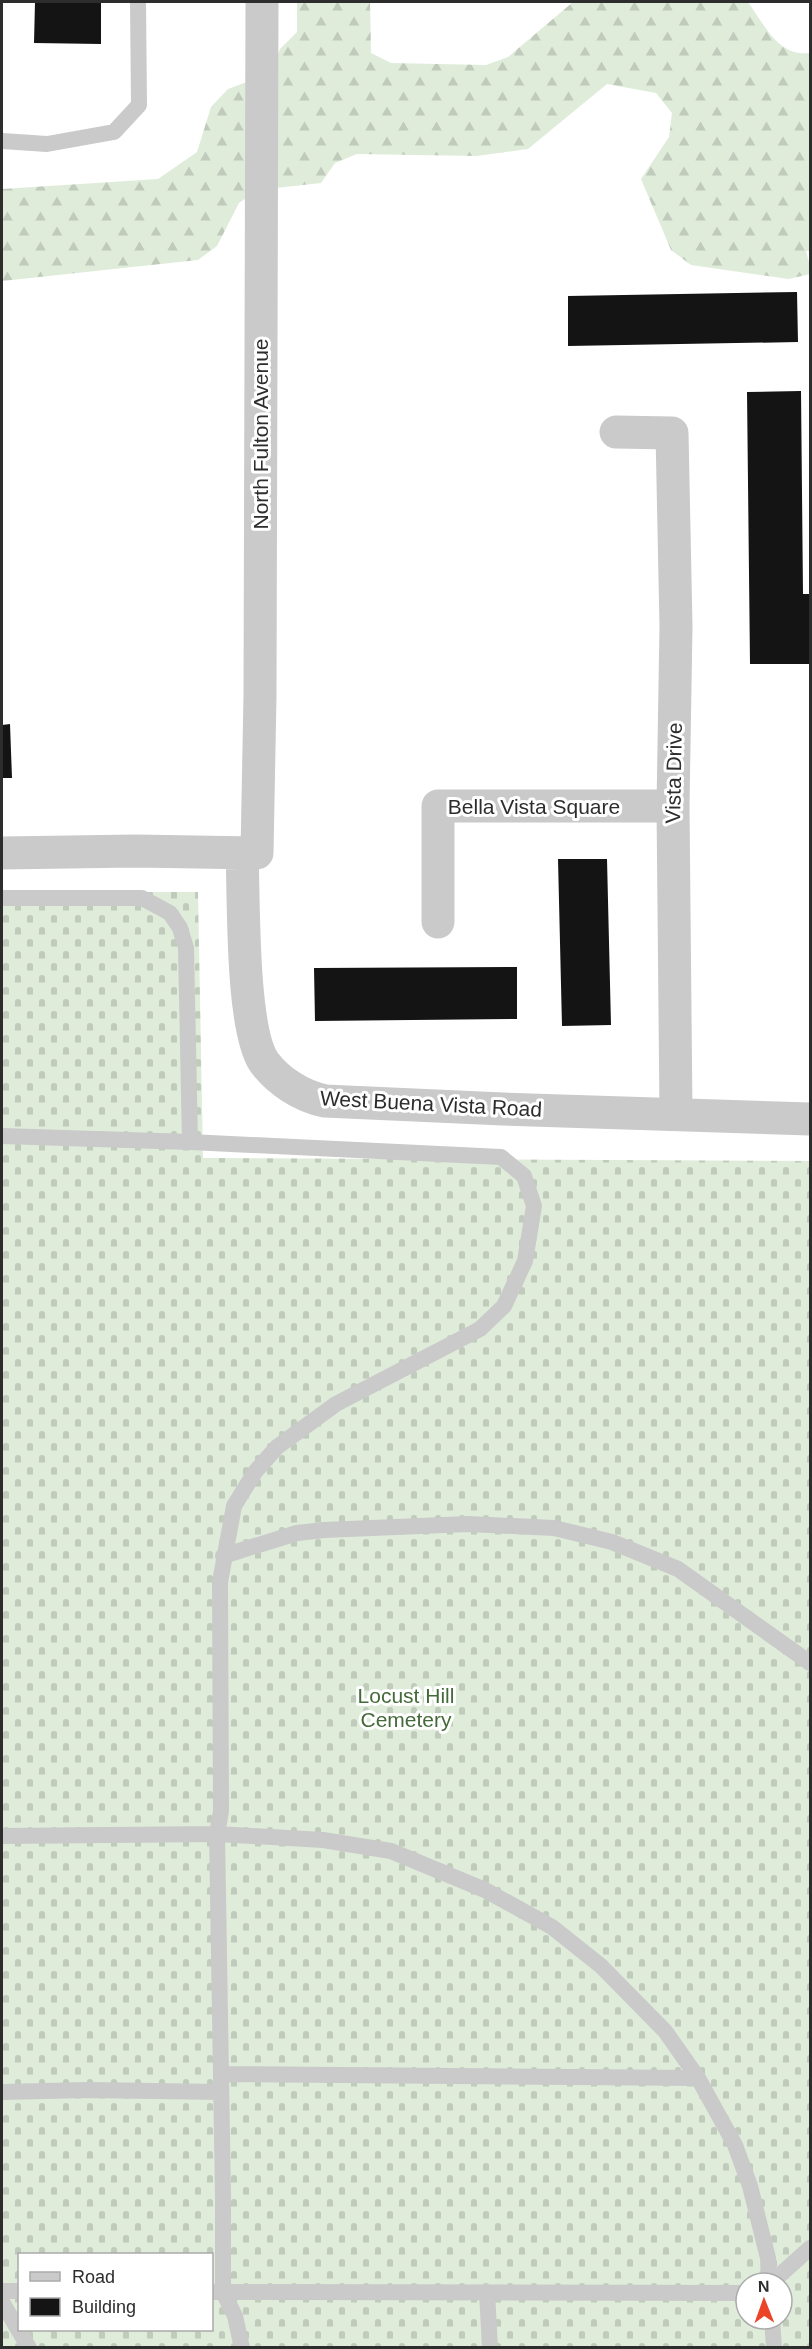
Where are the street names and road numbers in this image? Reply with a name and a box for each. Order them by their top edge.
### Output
street label: North Fulton Avenue [249,338,272,530]
street label: Vista Drive [661,722,686,824]
street label: Bella Vista Square [448,795,620,818]
street label: West Buena Vista Road [319,1086,543,1121]

